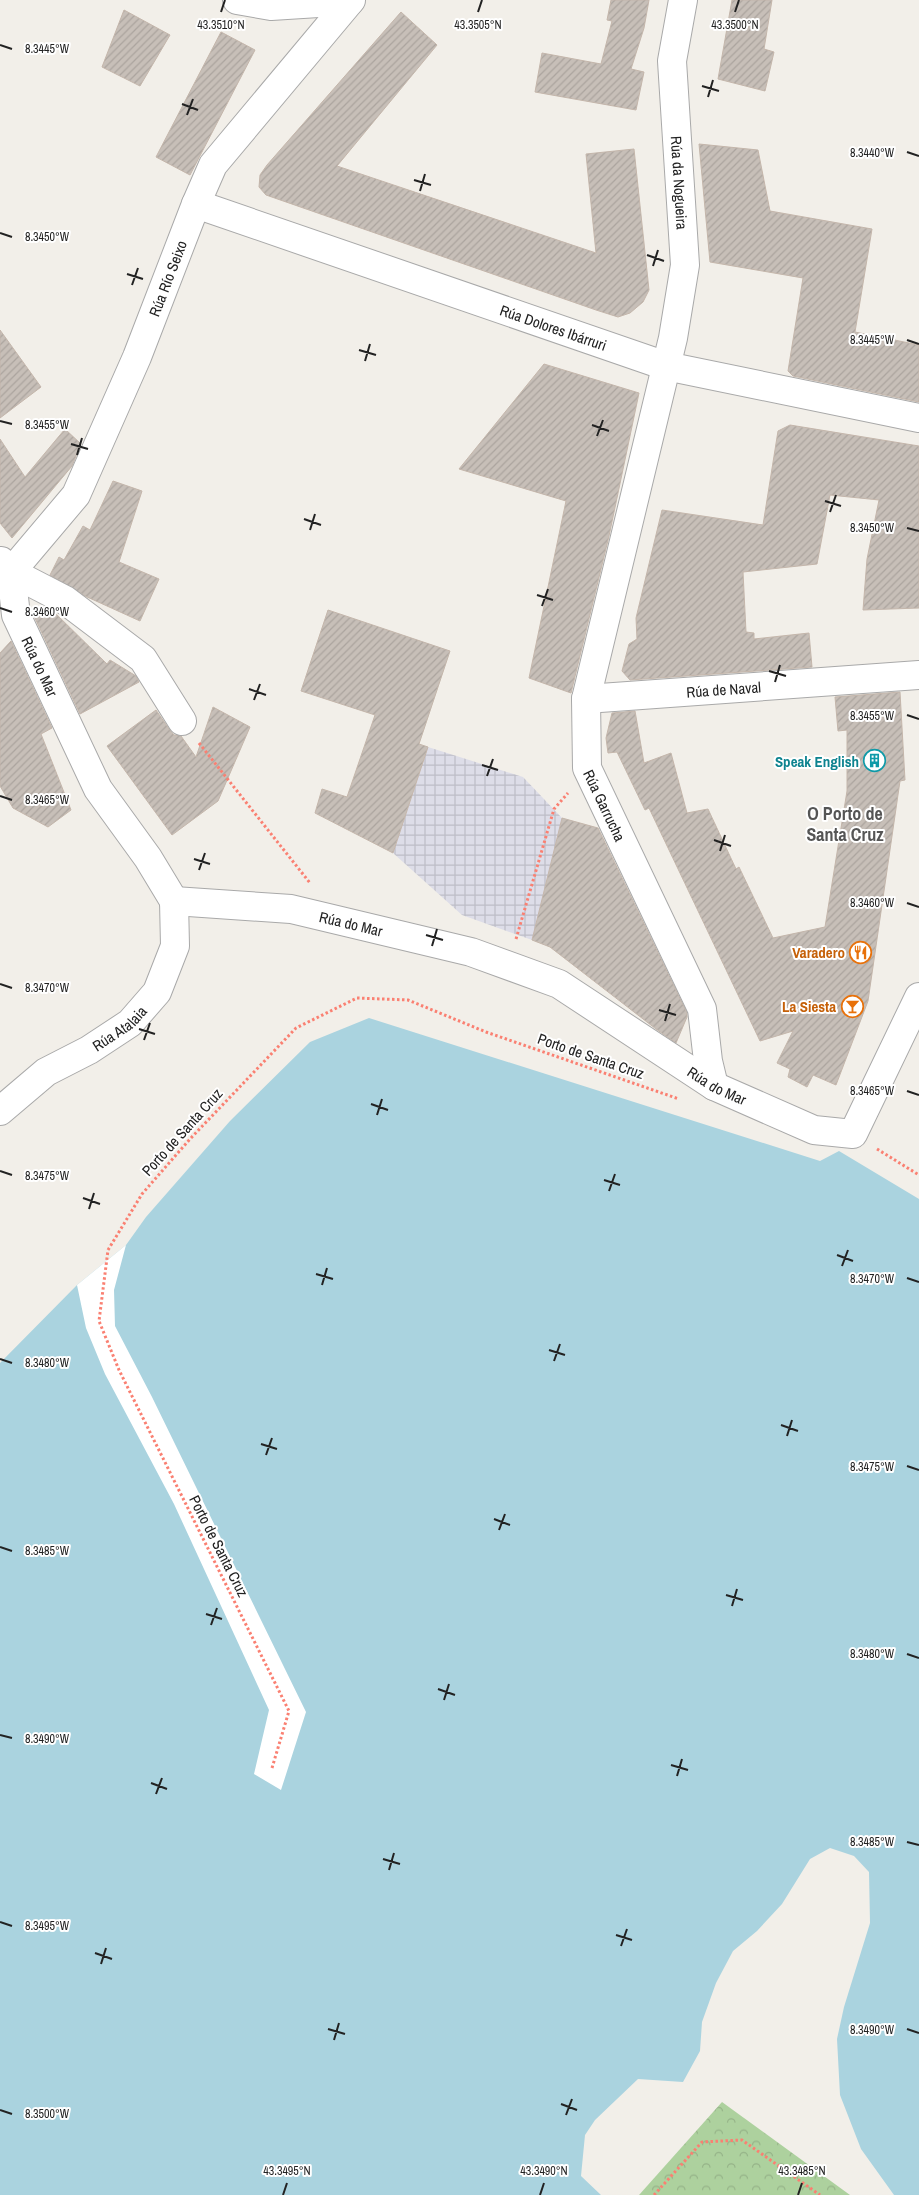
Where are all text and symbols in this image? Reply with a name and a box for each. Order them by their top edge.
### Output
text: 43.3510°N [197,17,245,33]
text: 43.3505°N [454,17,502,33]
text: 43.3500°N [711,17,759,33]
text: 8.3445°W [25,41,70,57]
street label: Rúa da Nogueira [666,135,693,230]
text: 8.3440°W [850,145,895,161]
text: 8.3450°W [25,229,70,245]
street label: Rúa Río Seixo [143,237,192,319]
street label: Rúa Dolores Ibárruri [497,299,610,355]
text: 8.3445°W [850,332,895,348]
text: 8.3455°W [25,417,70,433]
text: 8.3450°W [850,520,895,536]
text: 8.3460°W [25,604,70,620]
street label: Rúa do Mar [17,633,63,700]
street label: Rúa de Naval [686,676,762,702]
text: 8.3455°W [850,708,895,724]
building icon: Speak English [863,749,887,773]
place label: Speak English [775,751,859,772]
street label: Rúa Garrucha [579,766,631,845]
text: 8.3465°W [25,792,70,808]
district label: O Porto de Santa Cruz [806,801,884,847]
text: 8.3460°W [850,895,895,911]
street label: Rúa do Mar [317,906,385,941]
restaurant icon: Varadero [849,940,873,964]
place label: Varadero [792,942,845,963]
text: 8.3470°W [25,980,70,996]
bar icon: La Siesta [840,994,864,1018]
place label: La Siesta [782,996,836,1017]
street label: Rúa Atalaia [88,1001,151,1056]
street label: Porto de Santa Cruz [535,1028,647,1084]
street label: Rúa do Mar [683,1061,750,1110]
text: 8.3465°W [850,1083,895,1099]
street label: Porto de Santa Cruz [137,1084,227,1180]
text: 8.3475°W [25,1168,70,1184]
text: 8.3470°W [850,1271,895,1287]
text: 8.3480°W [25,1355,70,1371]
text: 8.3475°W [850,1459,895,1475]
street label: Porto de Santa Cruz [184,1492,254,1600]
text: 8.3485°W [25,1543,70,1559]
text: 8.3480°W [850,1646,895,1662]
text: 8.3490°W [25,1731,70,1747]
text: 8.3485°W [850,1834,895,1850]
text: 8.3495°W [25,1918,70,1934]
text: 8.3490°W [850,2022,895,2038]
text: 8.3500°W [25,2106,70,2122]
text: 43.3495°N [263,2163,311,2179]
text: 43.3490°N [520,2163,568,2179]
text: 43.3485°N [778,2163,826,2179]

